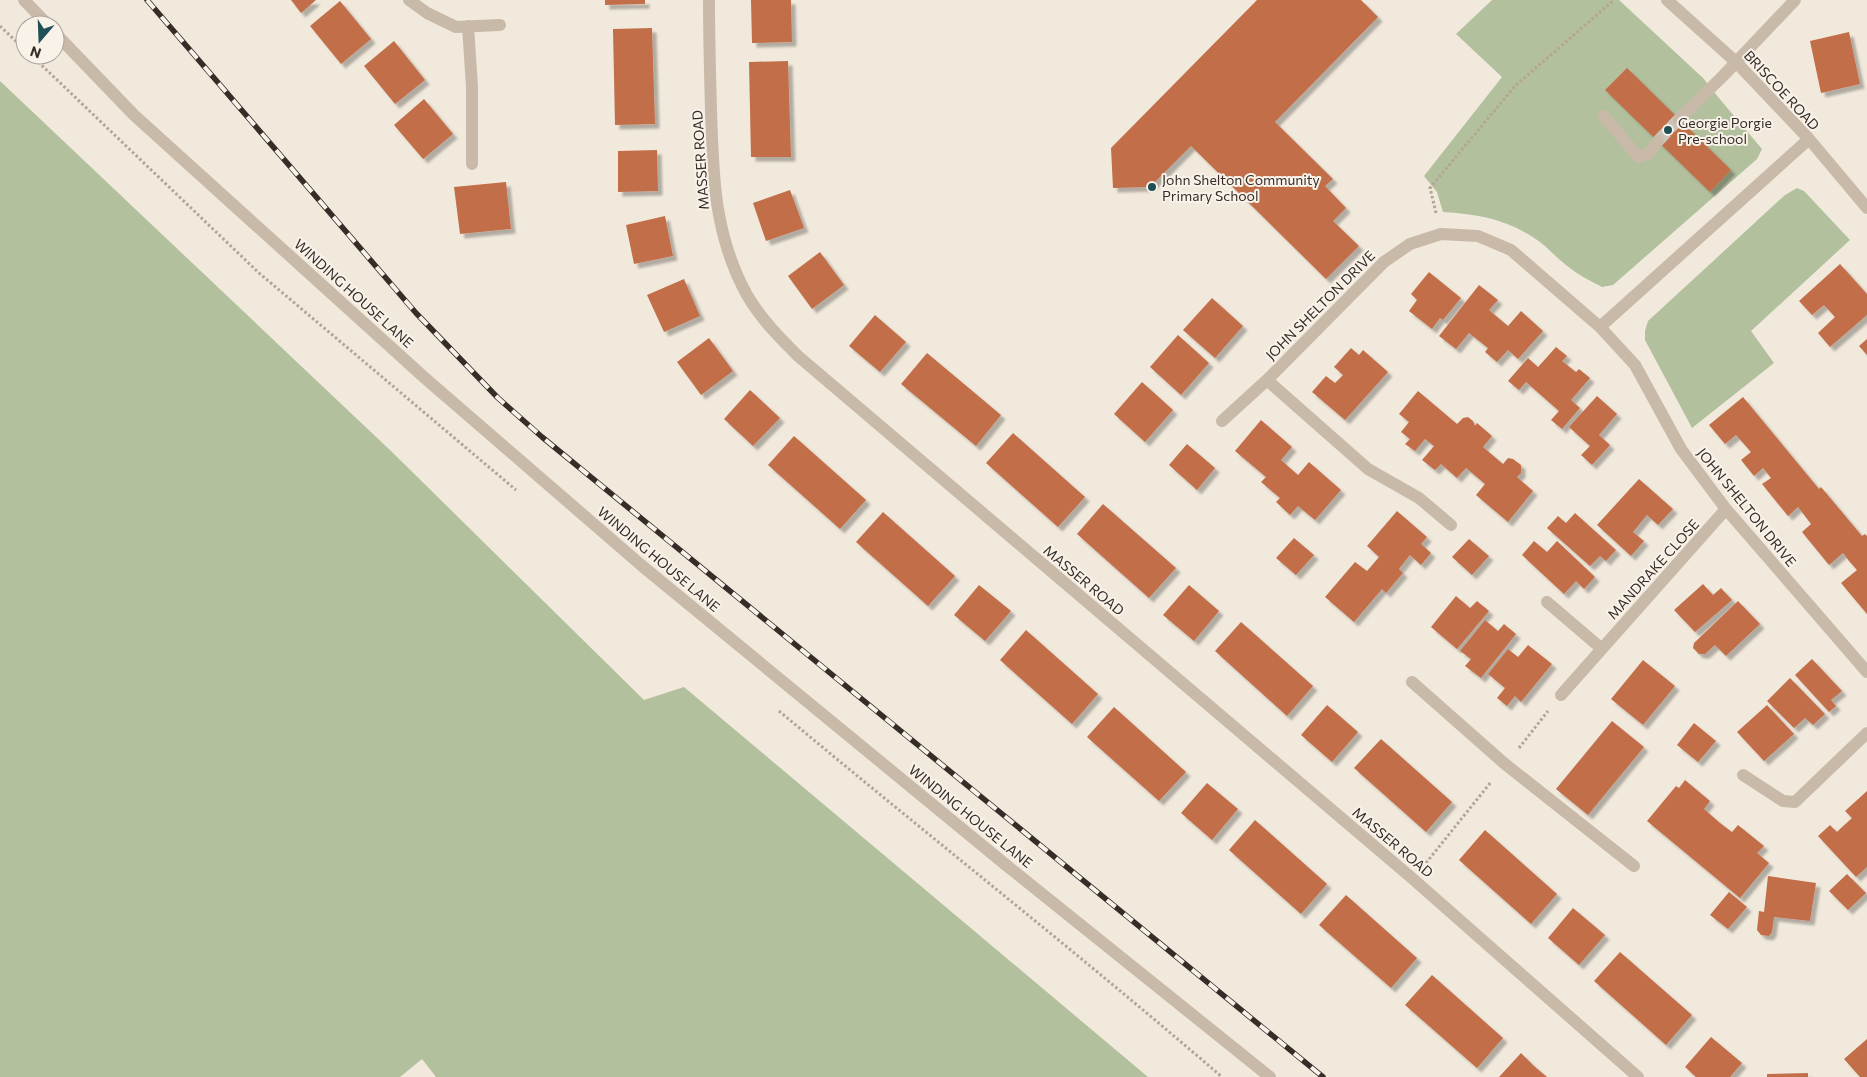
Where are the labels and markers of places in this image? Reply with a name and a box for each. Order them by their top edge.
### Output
place label: Georgie Porgie Pre-school [1678,114,1772,147]
marker: Georgie Porgie Pre-school [1662,124,1674,136]
place label: John Shelton Community Primary School [1162,171,1320,204]
marker: John Shelton Community Primary School [1146,181,1158,193]

